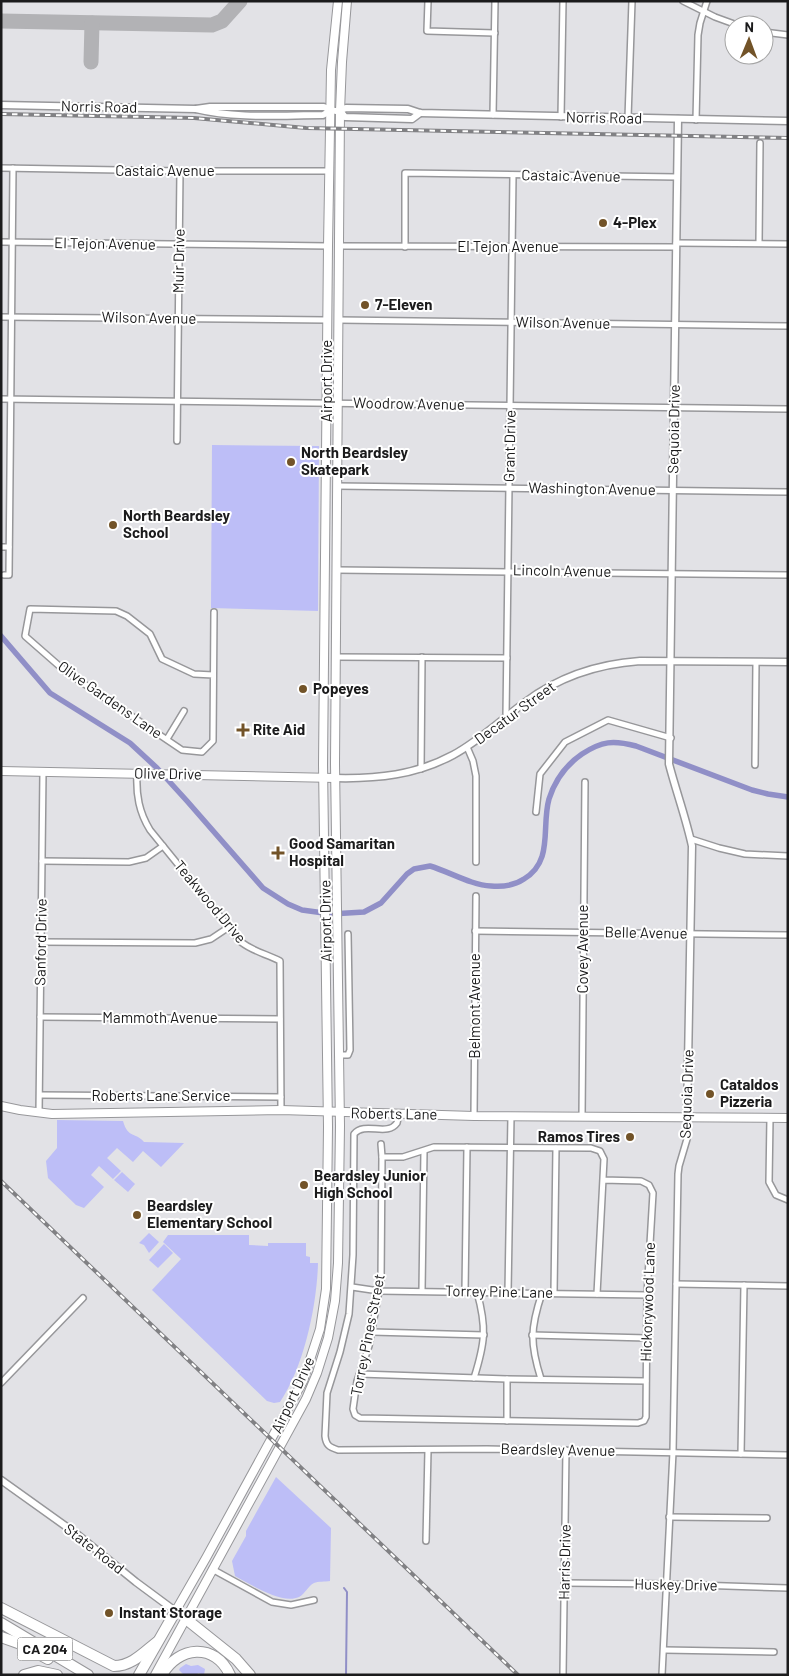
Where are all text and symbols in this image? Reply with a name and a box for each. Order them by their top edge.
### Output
north arrow [724,15,774,65]
text: N [744,18,754,35]
street label: Norris Road [61,96,137,116]
street label: Norris Road [566,107,642,127]
street label: Castaic Avenue [115,161,215,179]
street label: Castaic Avenue [521,165,621,185]
place label: 4-Plex [613,213,657,231]
marker: 4-Plex [597,217,609,229]
street label: Muir Drive [168,229,188,293]
street label: El Tejon Avenue [54,233,156,253]
street label: El Tejon Avenue [457,237,559,255]
place label: 7-Eleven [375,295,432,313]
marker: 7-Eleven [359,299,371,311]
street label: Wilson Avenue [102,307,196,327]
street label: Wilson Avenue [516,312,610,332]
street label: Airport Drive [317,340,335,422]
street label: Sequoia Drive [663,384,683,474]
street label: Woodrow Avenue [353,393,465,413]
street label: Grant Drive [499,410,519,482]
place label: North Beardsley Skatepark [301,443,408,478]
marker: North Beardsley Skatepark [285,456,297,468]
street label: Washington Avenue [528,478,656,498]
place label: North Beardsley School [123,506,230,541]
marker: North Beardsley School [107,519,119,531]
street label: Lincoln Avenue [513,560,611,580]
street label: Olive Gardens Lane [55,656,166,742]
street label: Decatur Street [470,677,558,748]
place label: Popeyes [313,679,369,697]
marker: Popeyes [297,683,309,695]
place label: Rite Aid [253,720,305,738]
marker: Rite Aid [237,724,249,736]
street label: Olive Drive [134,763,202,783]
place label: Good Samaritan Hospital [289,834,395,869]
marker: Good Samaritan Hospital [271,846,285,860]
street label: Teakwood Drive [171,856,250,946]
street label: Airport Drive [315,880,335,962]
street label: Sanford Drive [30,898,50,986]
street label: Covey Avenue [573,904,591,994]
street label: Belle Avenue [604,922,688,942]
street label: Belmont Avenue [465,953,483,1059]
street label: Mammoth Avenue [102,1008,218,1026]
street label: Sequoia Drive [675,1049,697,1139]
place label: Cataldos Pizzeria [720,1075,779,1110]
street label: Roberts Lane Service [91,1086,231,1104]
marker: Cataldos Pizzeria [704,1088,716,1100]
street label: Roberts Lane [350,1103,438,1123]
place label: Ramos Tires [538,1127,620,1145]
marker: Ramos Tires [624,1131,636,1143]
place label: Beardsley Junior High School [314,1166,426,1201]
marker: Beardsley Junior High School [298,1179,310,1191]
place label: Beardsley Elementary School [147,1196,272,1231]
marker: Beardsley Elementary School [131,1209,143,1221]
street label: Hickorywood Lane [636,1242,658,1362]
street label: Torrey Pines Street [346,1272,388,1397]
street label: Torrey Pine Lane [445,1281,553,1301]
street label: Airport Drive [267,1353,318,1436]
street label: Beardsley Avenue [501,1439,615,1459]
street label: State Road [61,1519,128,1577]
street label: Harris Drive [554,1524,574,1600]
street label: Huskey Drive [634,1574,718,1594]
place label: Instant Storage [119,1603,222,1621]
marker: Instant Storage [103,1607,115,1619]
road number: CA 204 [18,1638,72,1660]

